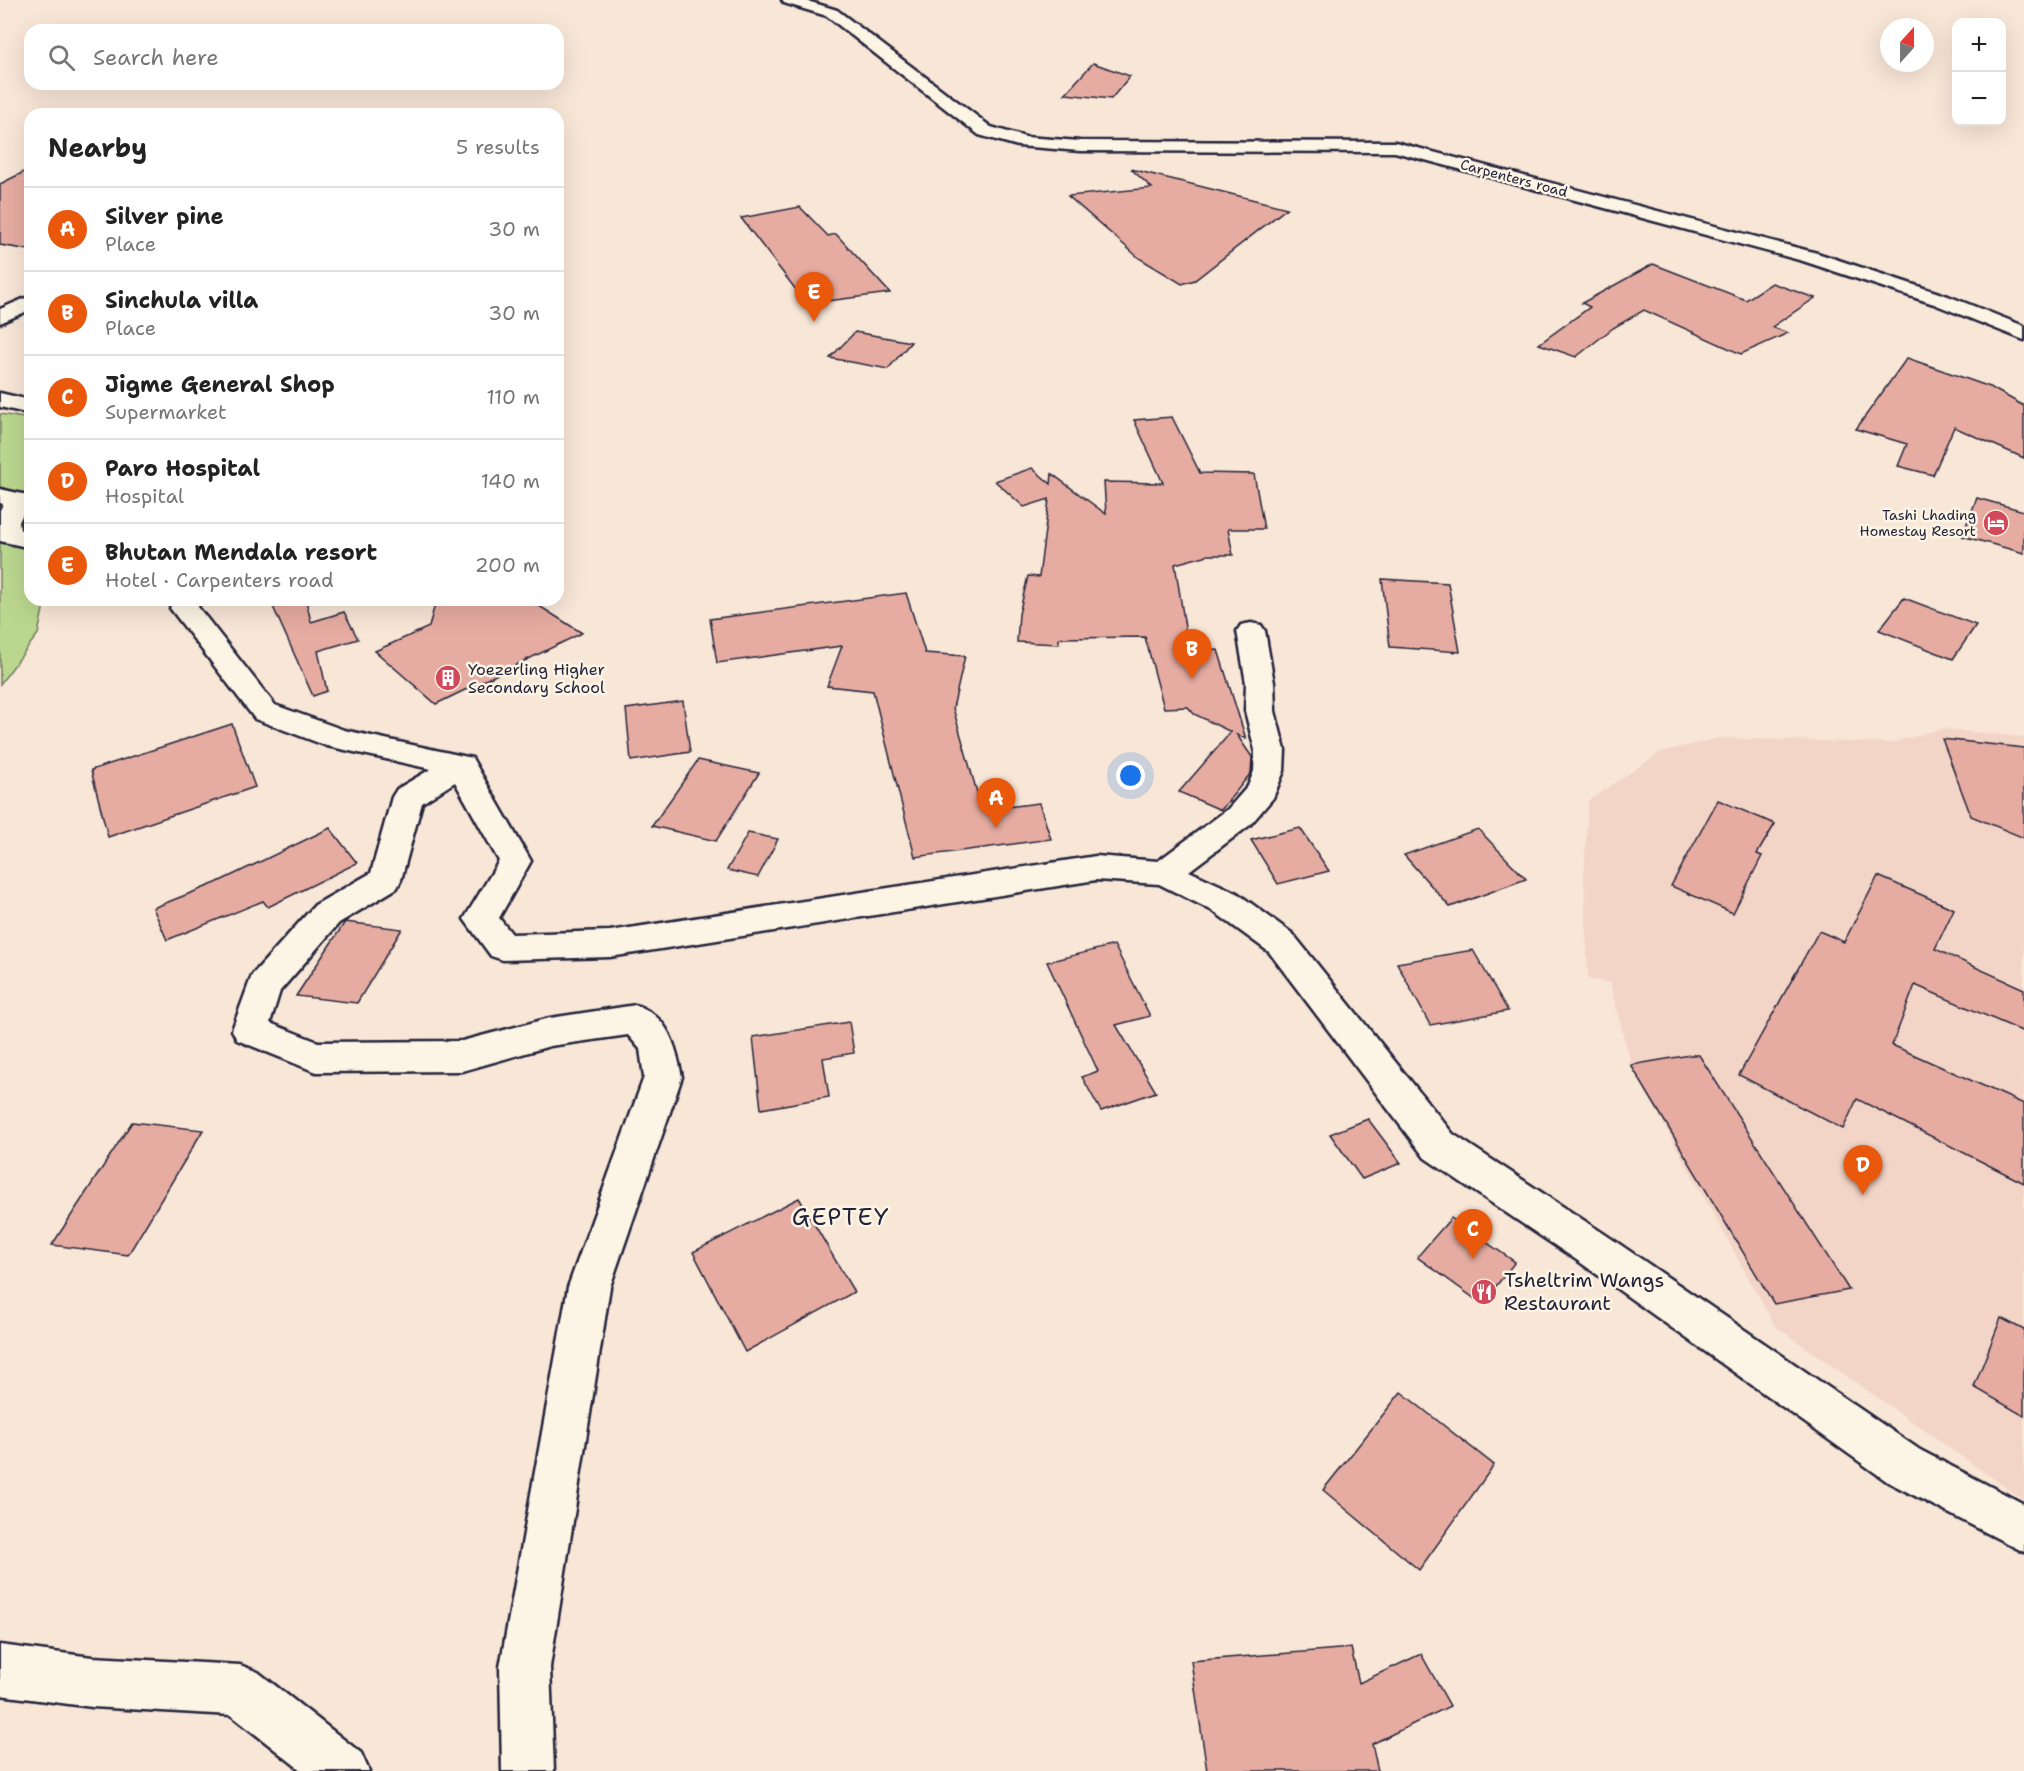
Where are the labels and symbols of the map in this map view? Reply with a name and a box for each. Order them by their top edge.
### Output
north arrow [1880,18,1934,72]
street label: Carpenters road [1458,155,1570,201]
pin: E [794,272,834,322]
place label: Tashi Lhading Homestay Resort [1860,506,1976,540]
hotel icon: Tashi Lhading Homestay Resort [1981,508,2011,538]
pin: B [1172,630,1212,679]
place label: Yoezerling Higher Secondary School [468,659,605,698]
building icon: Yoezerling Higher Secondary School [433,663,463,693]
your location [1116,761,1145,790]
pin: A [976,778,1016,828]
pin: D [1844,1146,1882,1195]
district label: GEPTEY [792,1201,890,1233]
pin: C [1454,1210,1492,1259]
place label: Tsheltrim Wangs Restaurant [1504,1267,1664,1316]
restaurant icon: Tsheltrim Wangs Restaurant [1469,1277,1499,1307]

